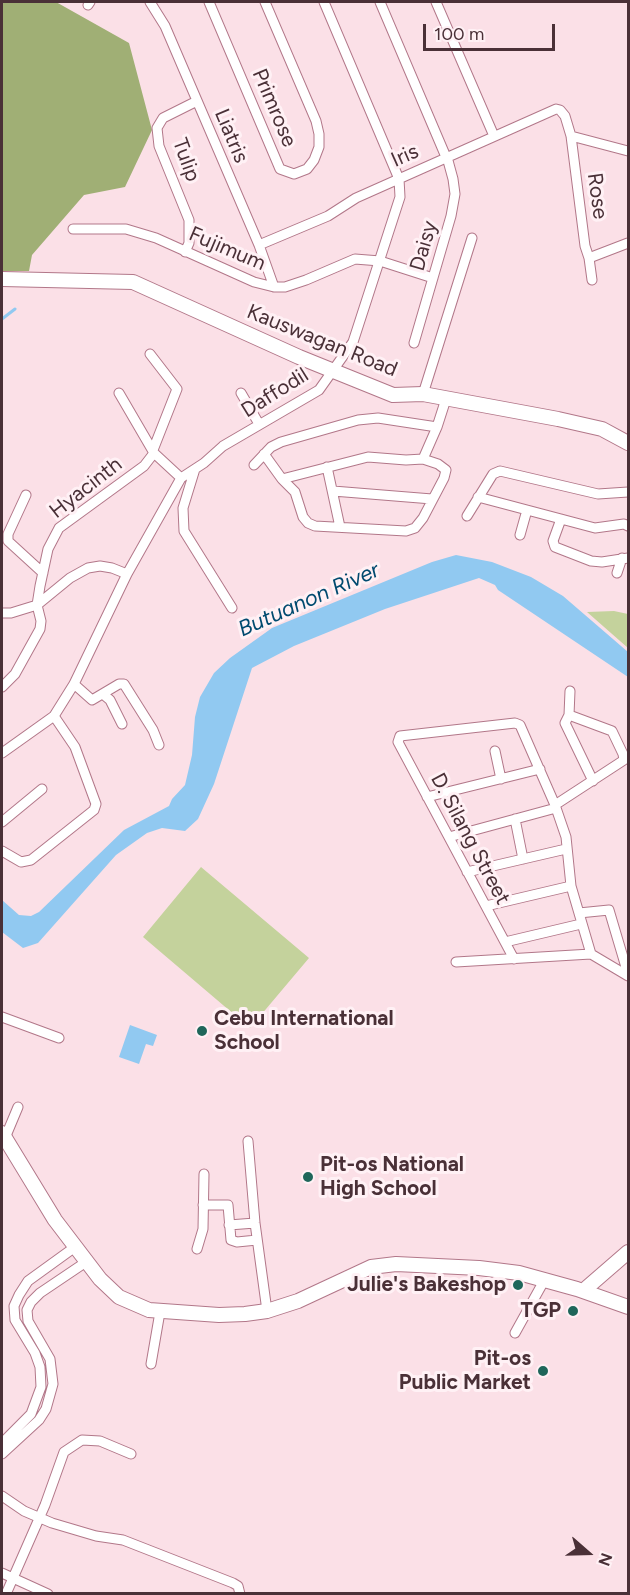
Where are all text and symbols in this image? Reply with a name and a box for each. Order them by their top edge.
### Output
scale bar [426,12,558,50]
text: 100 m [434,23,484,45]
street label: Primrose [246,65,302,151]
street label: Liatris [208,105,254,167]
street label: Tulip [167,135,205,185]
street label: Iris [387,139,423,173]
street label: Rose [581,171,613,221]
street label: Daisy [405,218,443,274]
street label: Fujimum [185,222,269,276]
street label: Kauswagan Road [243,299,401,383]
street label: Daffodil [237,363,313,423]
street label: Hyacinth [45,452,127,524]
water label: Butuanon River [234,557,384,643]
street label: D. Silang Street [425,769,515,909]
place label: Cebu International School [214,1006,394,1056]
marker: Cebu International School [195,1024,209,1038]
place label: Pit-os National High School [320,1152,464,1202]
marker: Pit-os National High School [301,1170,315,1184]
place label: Julie's Bakeshop [347,1272,506,1298]
marker: Julie's Bakeshop [511,1278,525,1292]
place label: TGP [520,1298,561,1324]
marker: TGP [566,1304,580,1318]
place label: Pit-os Public Market [399,1346,531,1396]
marker: Pit-os Public Market [536,1364,550,1378]
north arrow [558,1523,618,1583]
text: N [594,1550,616,1568]

